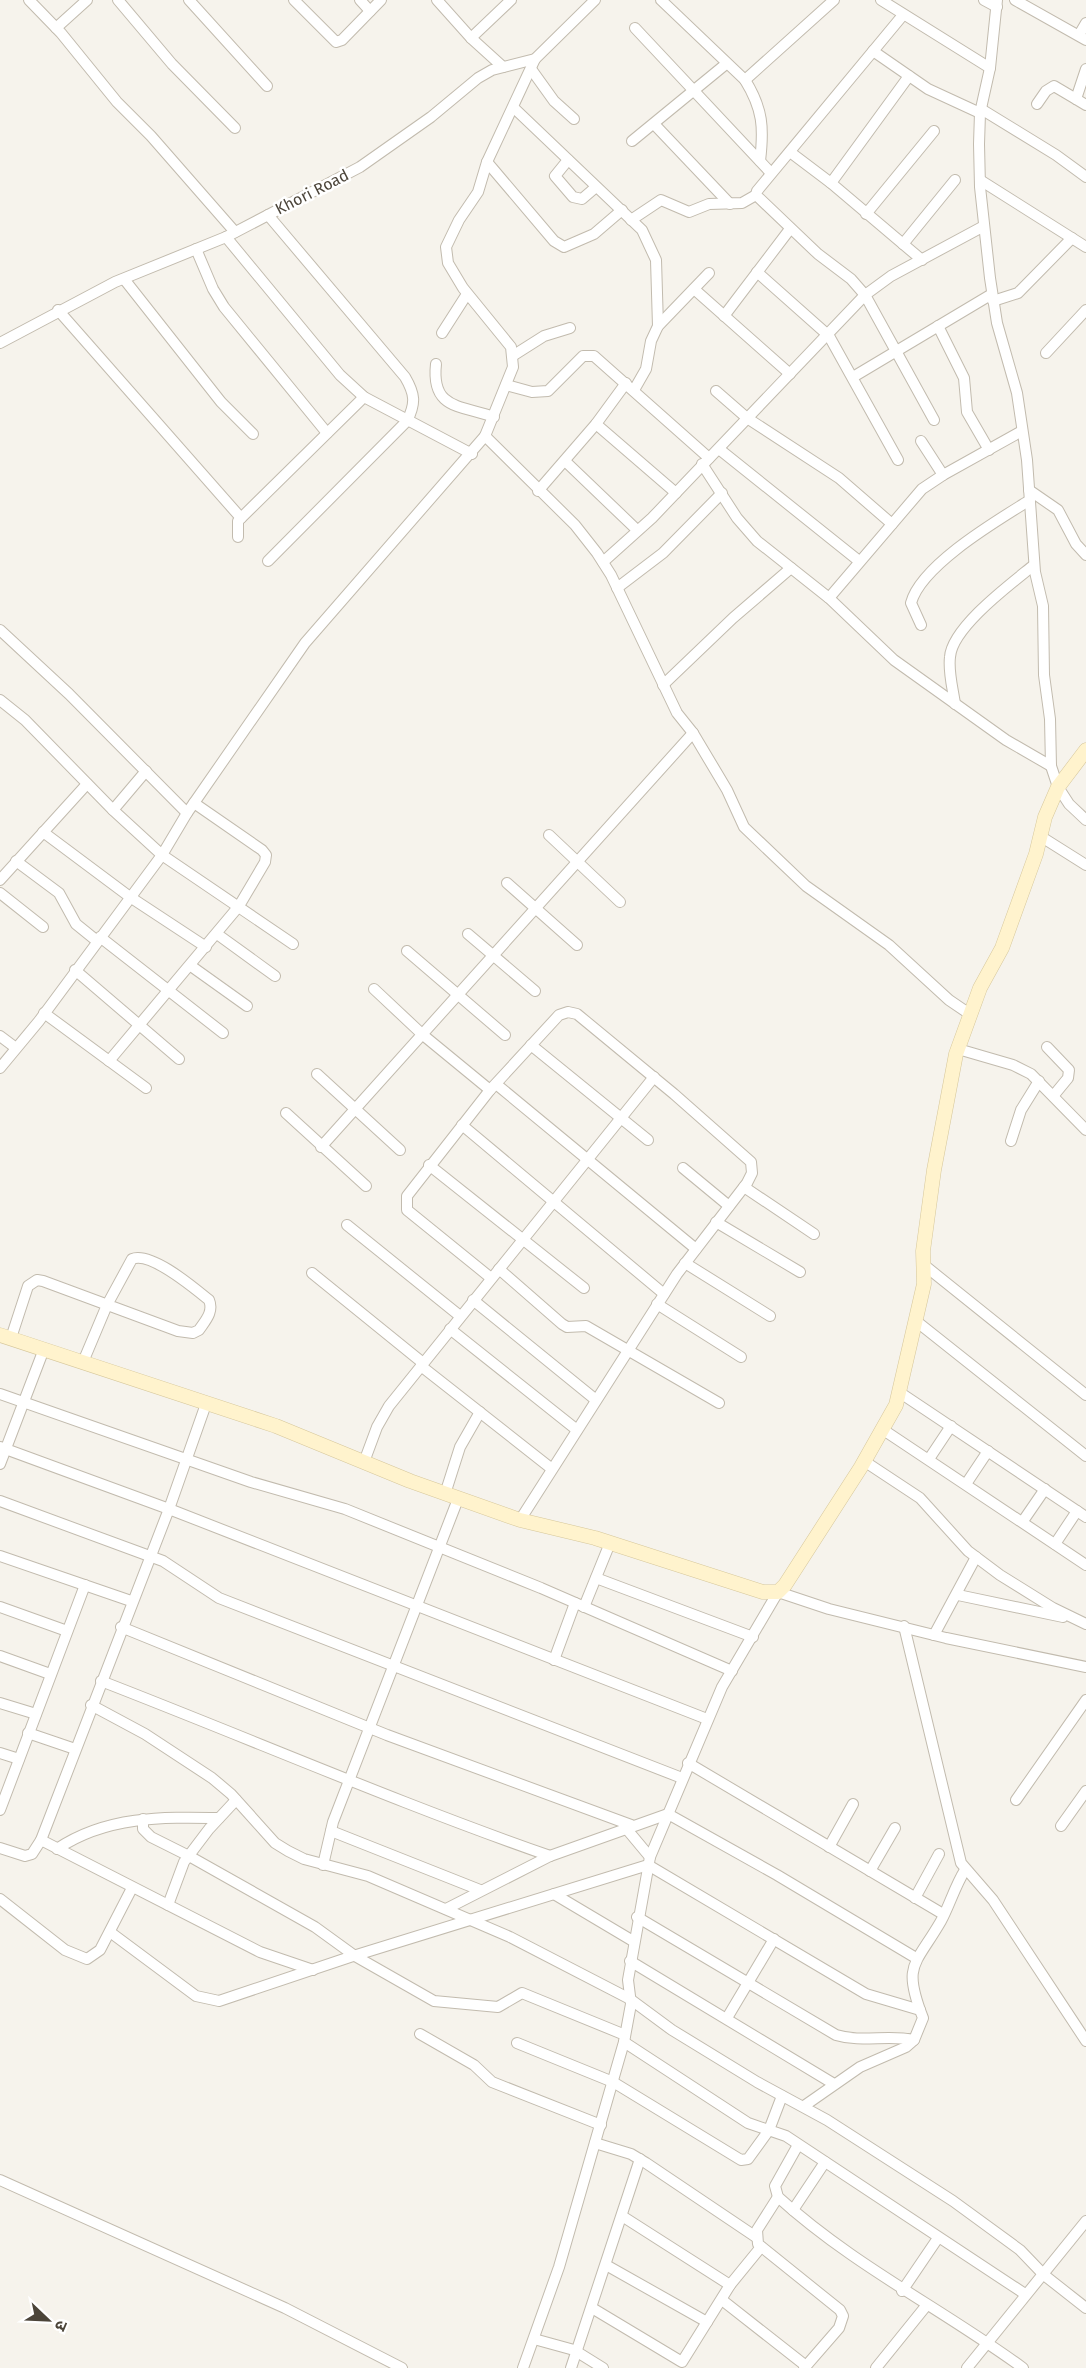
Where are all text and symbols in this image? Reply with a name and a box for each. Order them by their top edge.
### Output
street label: Khori Road [272,165,352,219]
north arrow [18,2290,78,2350]
text: उ [51,2318,72,2334]

